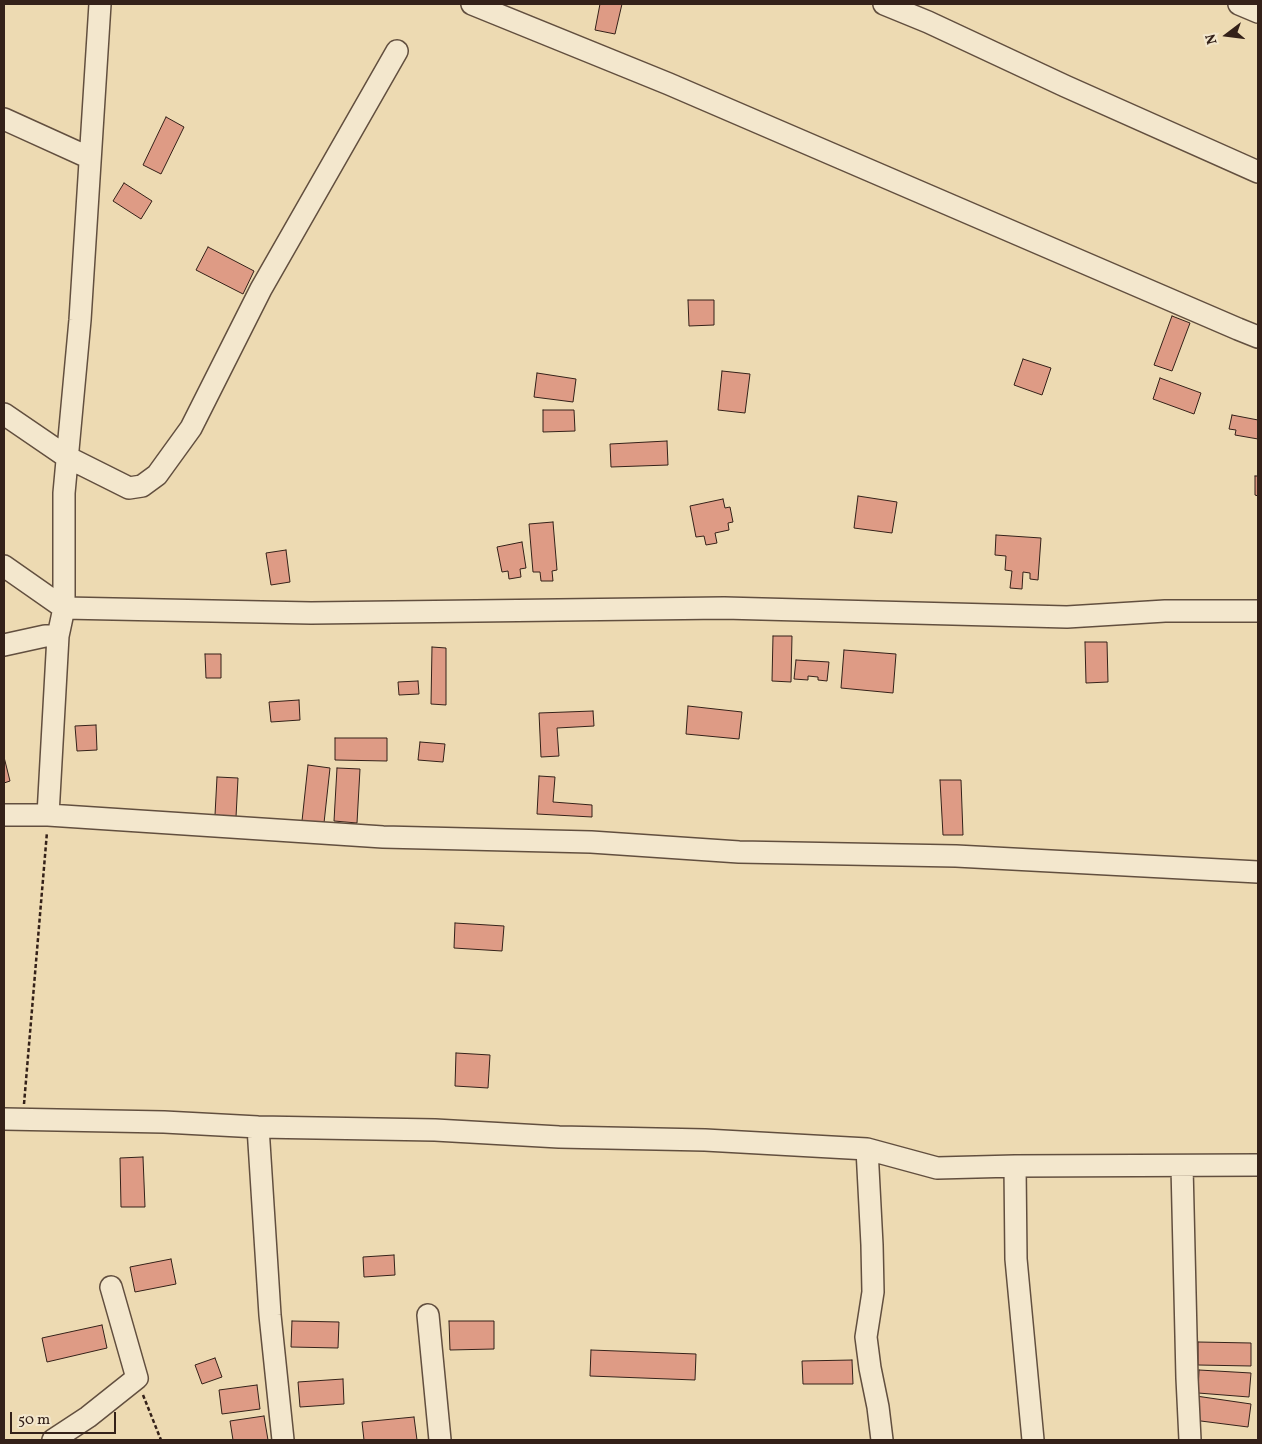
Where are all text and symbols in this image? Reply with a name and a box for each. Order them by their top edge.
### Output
north arrow [1202,10,1252,60]
text: N [1202,32,1223,46]
scale bar [12,1402,119,1434]
text: 50 m [18,1410,50,1431]

